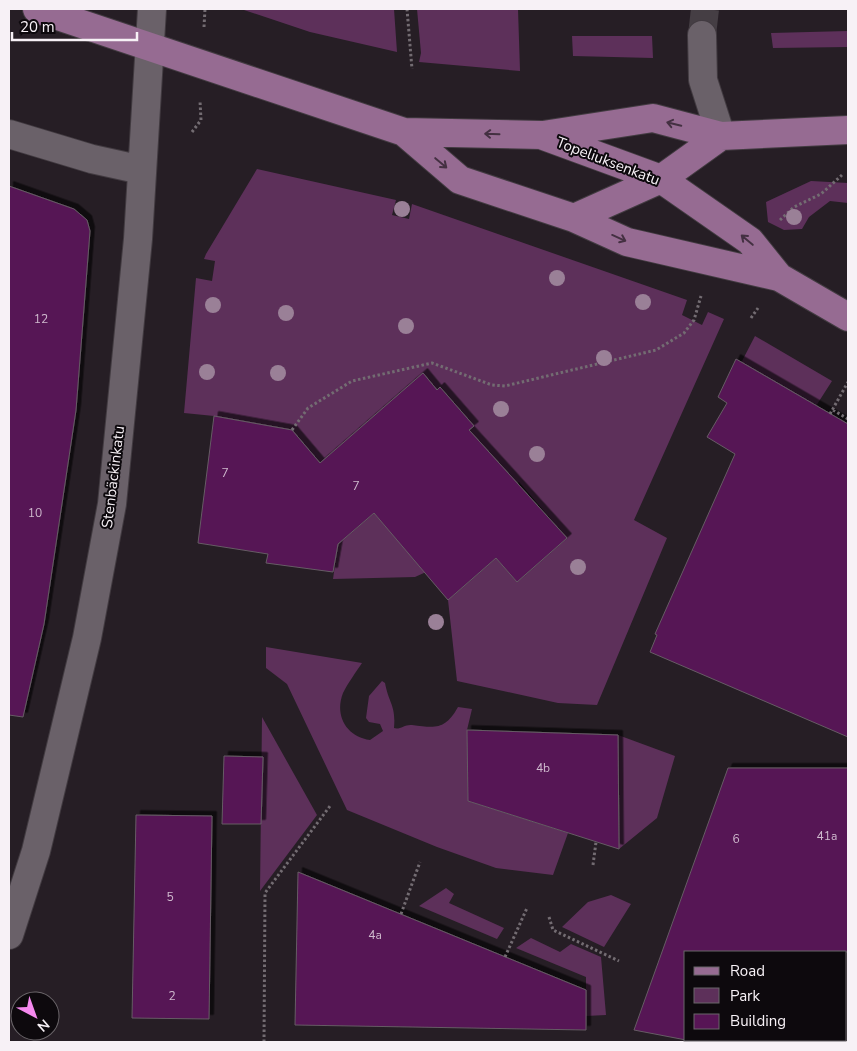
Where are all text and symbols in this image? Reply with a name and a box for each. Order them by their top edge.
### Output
scale bar [12,10,138,42]
text: 20 m [20,17,55,37]
one-way arrow [666,119,682,128]
one-way arrow [484,129,500,139]
street label: Topeliuksenkatu [553,132,663,190]
one-way arrow [434,158,447,169]
one-way arrow [611,234,626,243]
one-way arrow [741,234,754,245]
house number: 12 [34,311,48,327]
street label: Stenbäckinkatu [97,425,129,529]
house number: 7 [221,465,229,481]
house number: 7 [352,478,360,494]
house number: 10 [28,505,42,521]
house number: 4b [536,760,550,776]
house number: 41a [817,828,837,844]
house number: 6 [732,831,740,847]
house number: 5 [166,889,174,905]
house number: 4a [368,927,382,943]
legend [684,951,847,1041]
text: Road [730,961,765,981]
text: Park [730,986,760,1006]
house number: 2 [168,988,176,1004]
north arrow [10,991,60,1041]
text: Building [730,1011,786,1031]
text: N [33,1015,53,1036]

